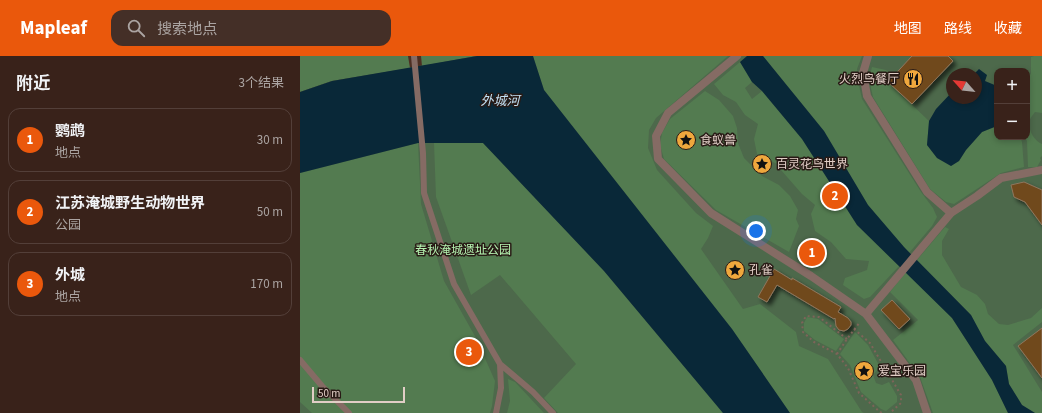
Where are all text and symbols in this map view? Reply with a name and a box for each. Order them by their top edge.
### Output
search box [111,10,391,46]
text: Mapleaf [20,15,87,42]
icon: search [125,17,147,39]
text: 搜索地点 [157,19,217,40]
text: 地图 [894,19,922,39]
text: 路线 [944,19,972,39]
text: 收藏 [994,19,1022,39]
restaurant icon: 火烈鸟餐厅 [902,68,924,90]
north arrow [946,68,982,104]
map controls [994,68,1030,140]
button: + [994,68,1030,104]
place label: 火烈鸟餐厅 [839,71,899,88]
text: 附近 [16,72,50,96]
text: 3个结果 [239,74,284,92]
water label: 外城河 [480,92,522,110]
button: − [994,104,1030,140]
text: 鹦鹉 [55,121,85,142]
place icon: 食蚁兽 [675,129,697,151]
text: 1 [27,131,33,149]
text: 30 m [257,131,283,149]
place label: 食蚁兽 [700,132,736,149]
text: 地点 [55,144,81,162]
place icon: 百灵花鸟世界 [751,153,773,175]
place label: 百灵花鸟世界 [776,156,848,173]
pin: 2 [822,181,848,211]
text: 江苏淹城野生动物世界 [55,193,205,214]
text: 2 [27,203,33,221]
text: 50 m [257,203,283,221]
text: 公园 [55,216,81,234]
your location [746,221,766,241]
pin: 1 [799,238,825,268]
park label: 春秋淹城遗址公园 [415,242,511,259]
place icon: 孔雀 [724,259,746,281]
place label: 孔雀 [749,262,773,279]
text: 外城 [55,265,85,286]
text: 3 [27,275,33,293]
text: 170 m [250,275,283,293]
text: 地点 [55,288,81,306]
pin: 3 [456,337,482,367]
place icon: 爱宝乐园 [853,360,875,382]
place label: 爱宝乐园 [878,363,926,380]
scale bar [312,385,405,404]
text: 50 m [318,386,340,401]

